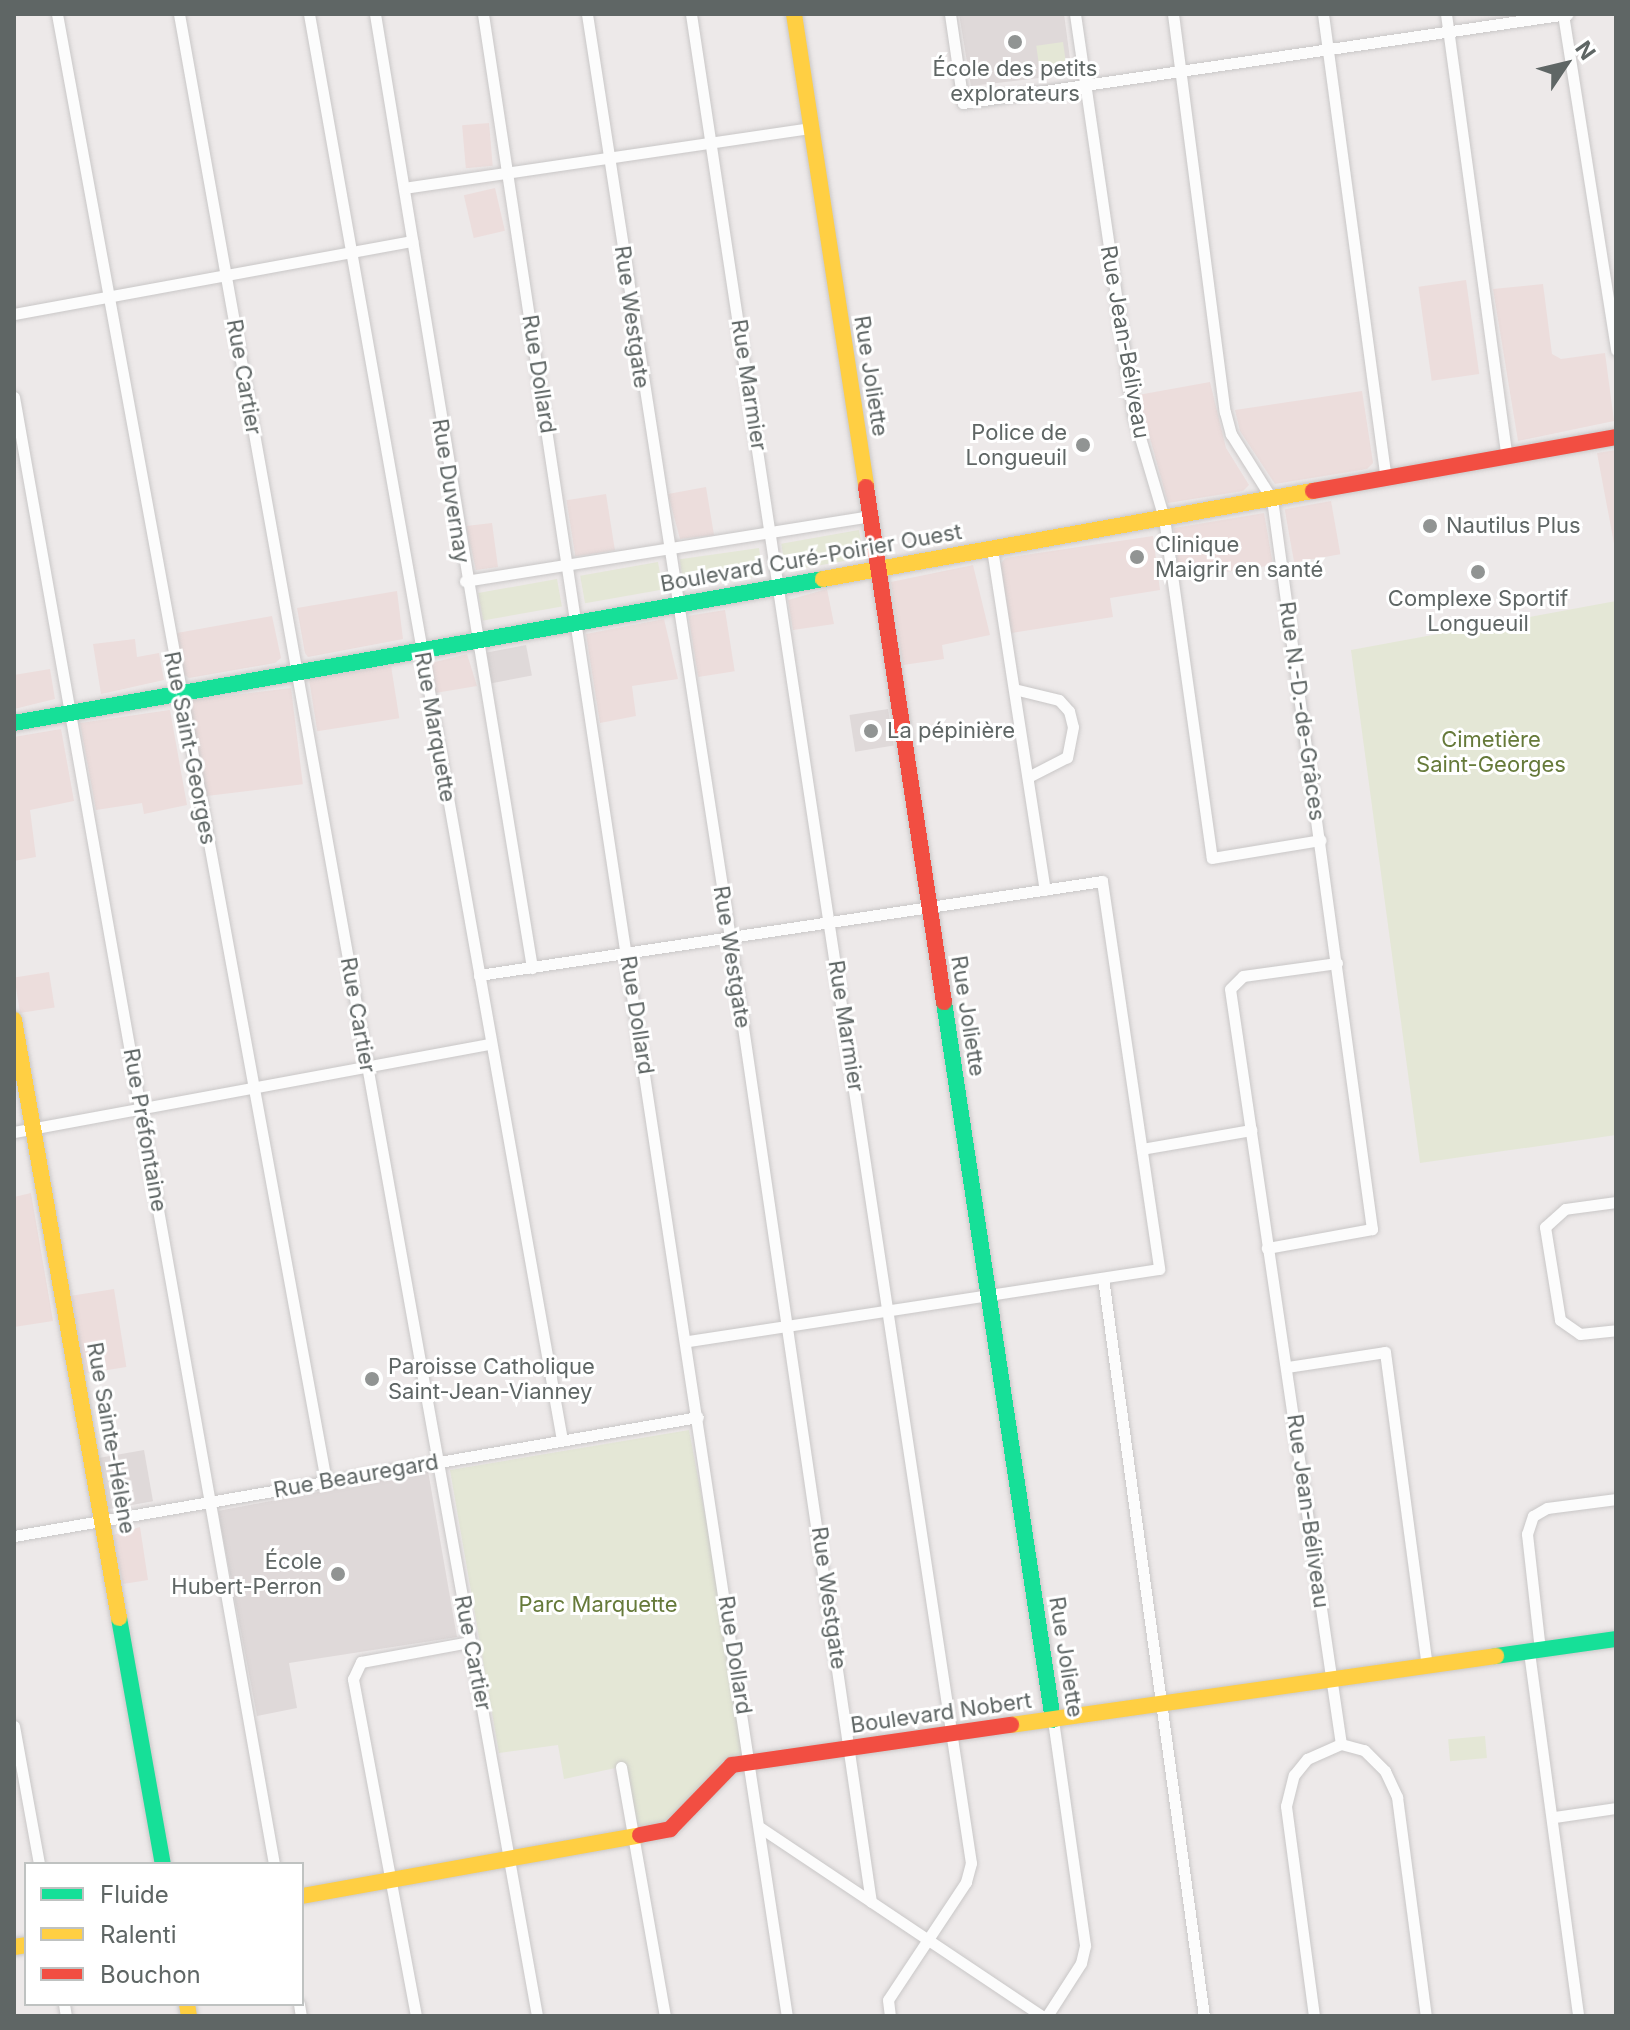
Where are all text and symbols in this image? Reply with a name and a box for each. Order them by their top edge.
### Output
north arrow [1526,24,1606,104]
marker: École des petits explorateurs [1006,33,1024,51]
text: N [1570,36,1601,65]
place label: École des petits explorateurs [933,55,1097,106]
street label: Rue Jean-Béliveau [1095,243,1155,441]
street label: Rue Westgate [609,244,655,390]
street label: Rue Dollard [517,313,561,435]
street label: Rue Joliette [848,314,894,438]
street label: Rue Cartier [221,317,267,437]
street label: Rue Marmier [726,317,772,453]
street label: Rue Duvernay [427,417,475,565]
place label: Police de Longueuil [965,419,1067,470]
marker: Police de Longueuil [1074,436,1092,454]
place label: Nautilus Plus [1446,513,1581,539]
marker: Nautilus Plus [1421,517,1439,535]
street label: Boulevard Curé-Poirier Ouest [658,518,964,598]
place label: Clinique Maigrir en santé [1155,531,1323,582]
marker: Clinique Maigrir en santé [1126,546,1148,568]
marker: Complexe Sportif Longueuil [1469,563,1487,581]
place label: Complexe Sportif Longueuil [1388,585,1568,636]
street label: Rue N.-D.-de-Grâces [1274,600,1330,822]
street label: Rue Saint-Georges [158,649,222,847]
street label: Rue Marquette [409,650,461,804]
place label: La pépinière [887,718,1015,744]
marker: La pépinière [862,722,880,740]
park label: Cimetière Saint-Georges [1416,726,1566,778]
street label: Rue Westgate [708,884,756,1030]
street label: Rue Dollard [615,954,659,1076]
street label: Rue Joliette [945,954,991,1078]
street label: Rue Cartier [335,955,381,1075]
street label: Rue Marmier [823,958,869,1094]
street label: Rue Préfontaine [118,1046,172,1214]
street label: Rue Sainte-Hélène [81,1340,141,1536]
place label: Paroisse Catholique Saint-Jean-Vianney [388,1353,595,1404]
marker: Paroisse Catholique Saint-Jean-Vianney [363,1370,381,1388]
street label: Rue Jean-Béliveau [1281,1412,1335,1610]
street label: Rue Beauregard [271,1449,441,1503]
street label: Rue Westgate [806,1525,852,1671]
place label: École Hubert-Perron [171,1548,322,1600]
marker: École Hubert-Perron [329,1565,347,1583]
park label: Parc Marquette [519,1592,677,1618]
street label: Rue Cartier [449,1593,497,1713]
street label: Rue Dollard [713,1594,757,1716]
street label: Rue Joliette [1043,1595,1089,1719]
street label: Boulevard Nobert [849,1687,1033,1739]
legend [24,1862,304,2006]
text: Fluide [100,1880,169,1909]
text: Ralenti [100,1920,176,1949]
text: Bouchon [100,1960,201,1989]

